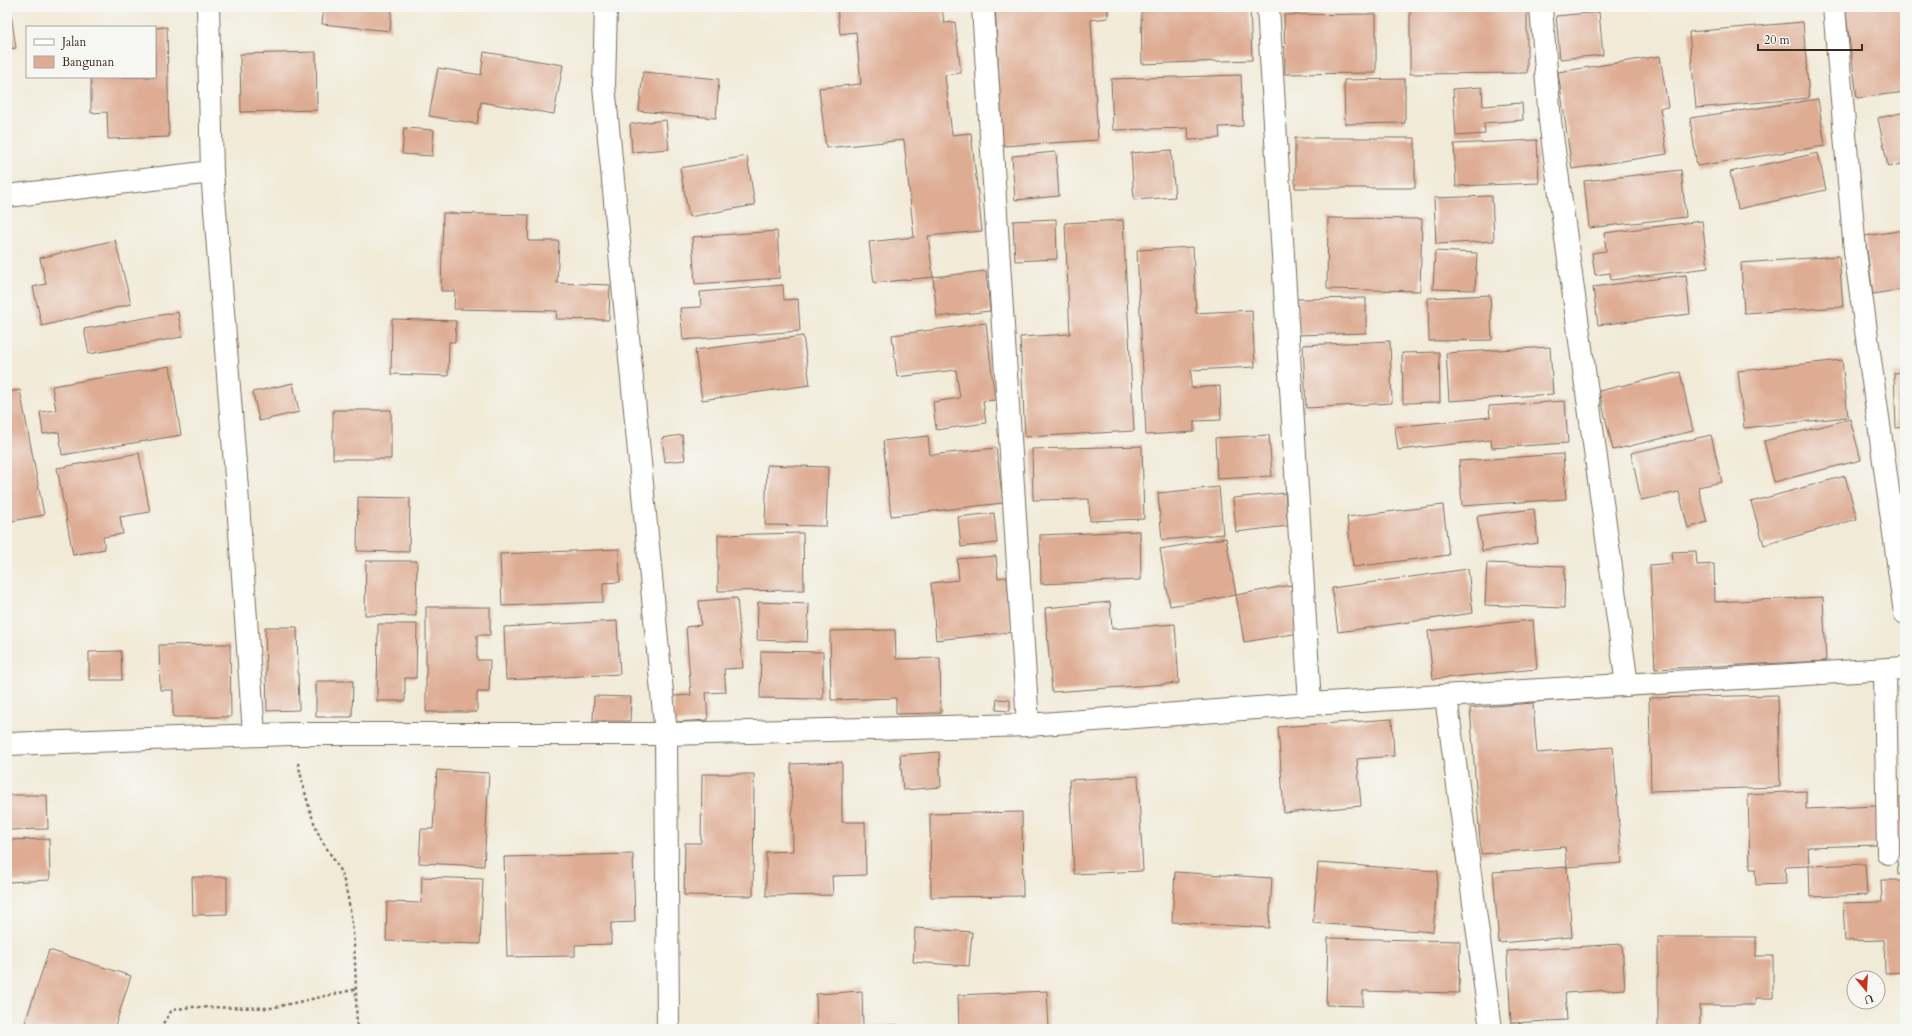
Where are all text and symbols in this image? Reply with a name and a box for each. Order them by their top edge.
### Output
legend [26,26,156,78]
scale bar [1758,26,1862,52]
text: 20 m [1764,32,1791,48]
text: Jalan [60,34,86,50]
text: Bangunan [62,54,114,70]
north arrow [1846,970,1886,1010]
text: U [1862,991,1876,1008]

